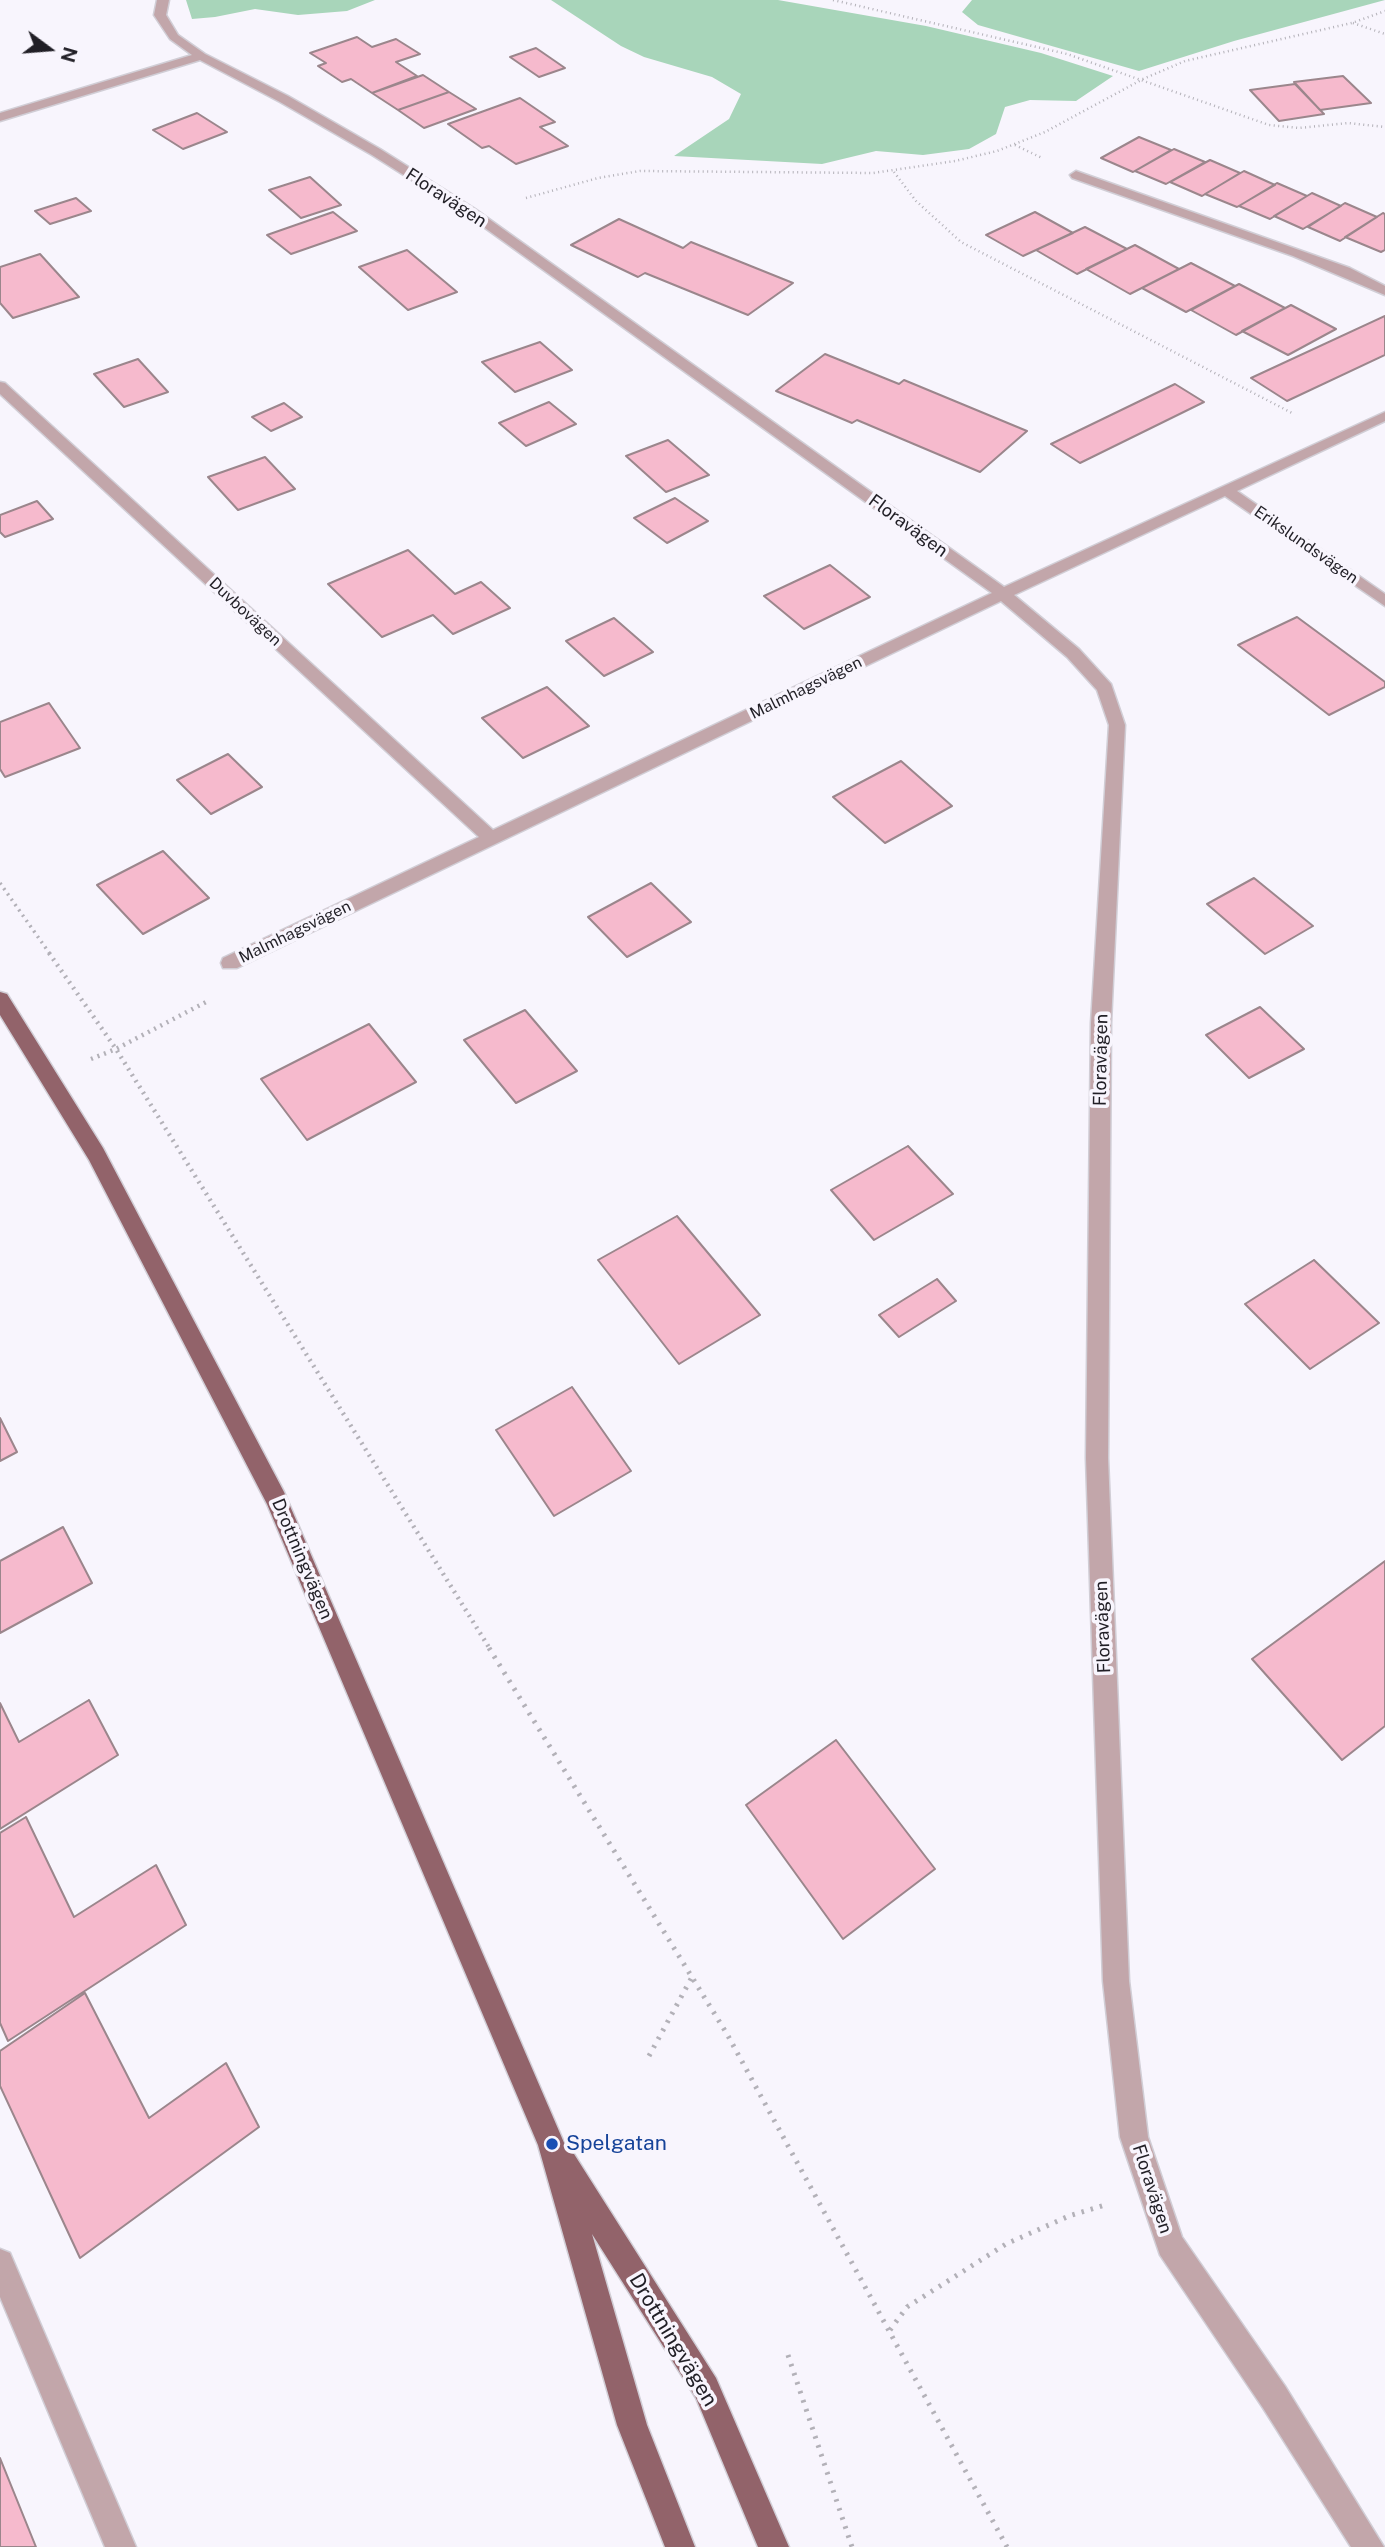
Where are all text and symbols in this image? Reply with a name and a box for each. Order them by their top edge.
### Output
north arrow [14,14,84,84]
text: N [57,45,82,65]
street label: Floravägen [401,164,491,232]
street label: Floravägen [864,490,952,562]
street label: Erikslundsvägen [1250,502,1362,588]
street label: Duvbovägen [205,574,285,650]
street label: Malmhagsvägen [747,653,865,723]
street label: Malmhagsvägen [236,897,354,967]
street label: Floravägen [1089,1014,1113,1106]
street label: Drottningvägen [267,1495,337,1623]
street label: Floravägen [1091,1580,1115,1674]
place label: Spelgatan [566,2131,667,2157]
marker: Spelgatan [544,2136,560,2152]
street label: Floravägen [1127,2142,1177,2236]
street label: Drottningvägen [623,2269,723,2411]

